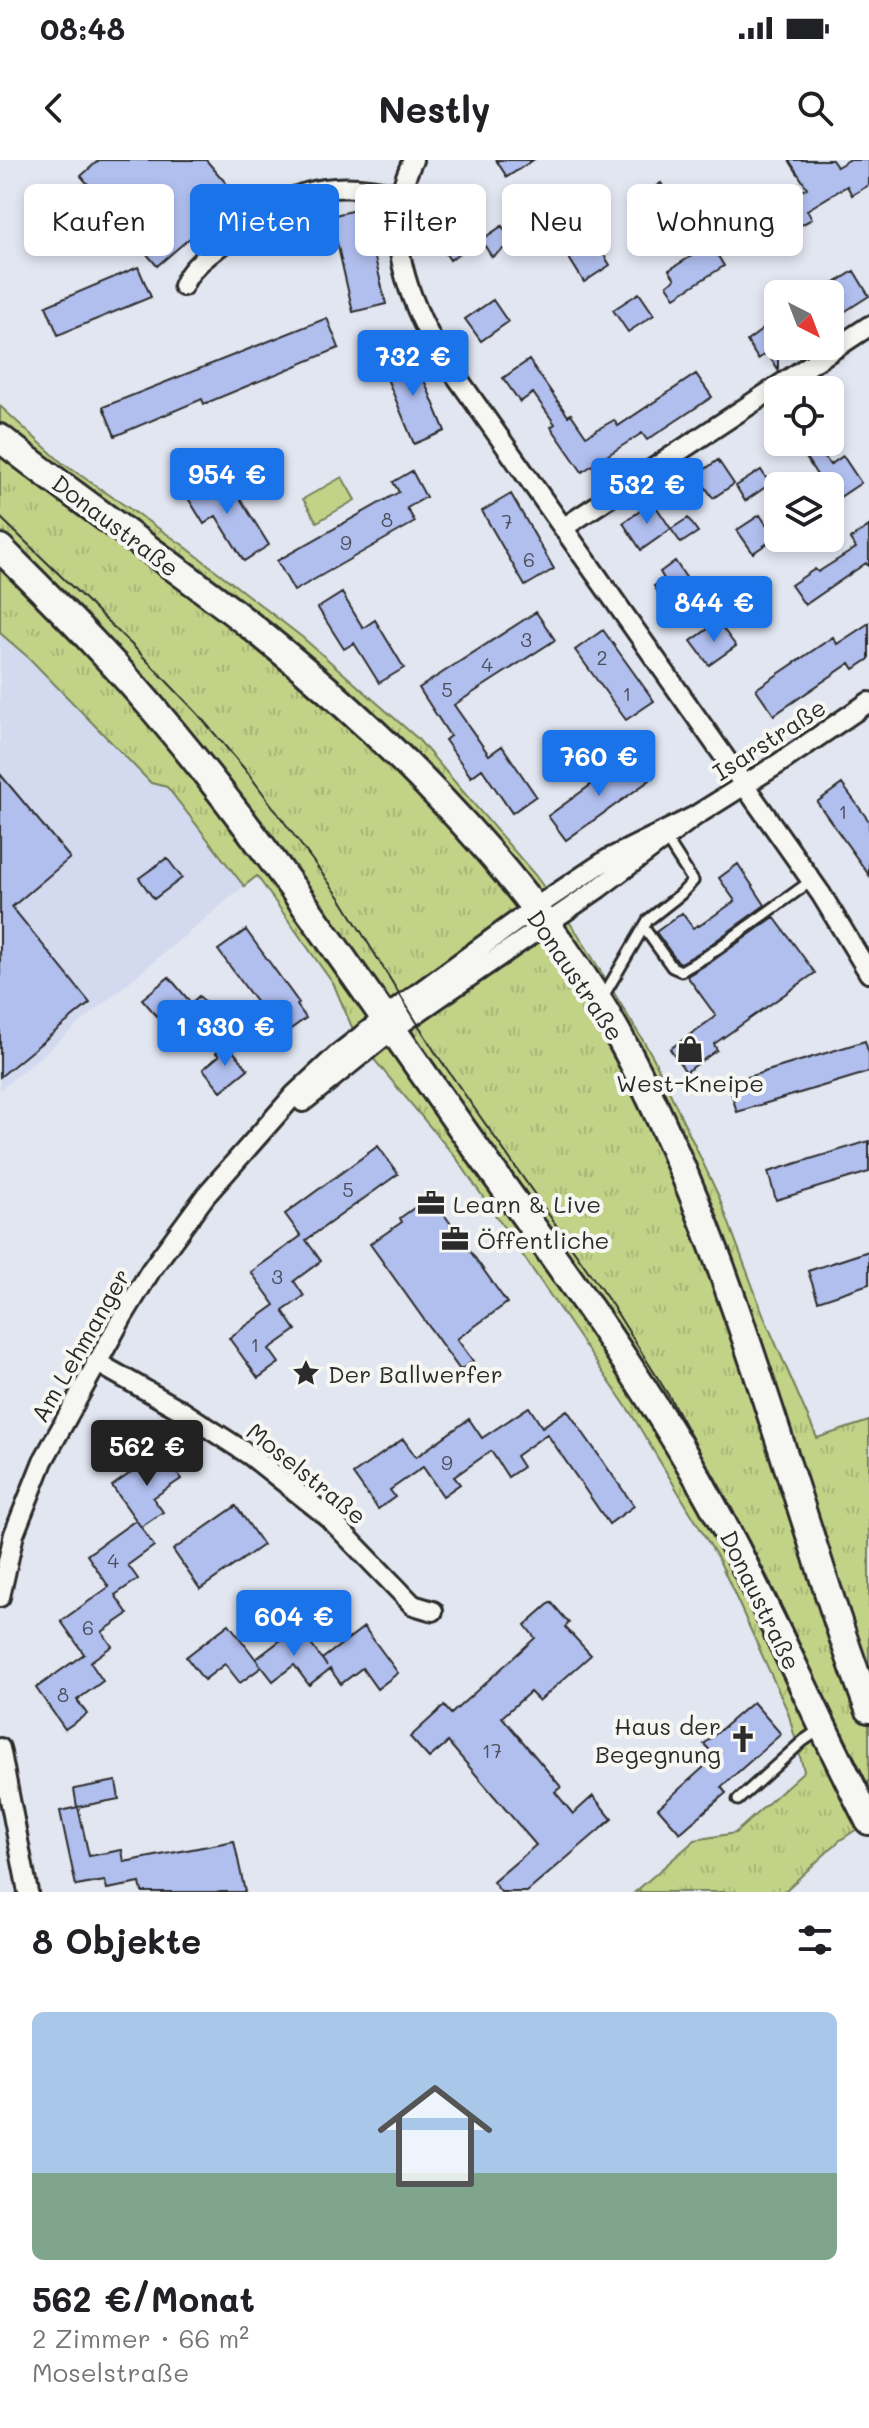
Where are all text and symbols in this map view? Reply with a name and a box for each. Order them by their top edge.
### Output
text: 08:48 [40,8,125,48]
text: Nestly [378,85,491,132]
icon: back [32,86,76,130]
icon: search [793,86,837,130]
chip: Kaufen [24,184,174,256]
chip: Mieten [190,184,339,256]
chip: Filter [355,184,486,256]
chip: Neu [502,184,611,256]
chip: Wohnung [627,184,803,256]
north arrow [764,280,844,360]
map controls [764,280,844,552]
pin: 732 € [357,330,469,398]
text: 732 € [375,339,451,373]
button: locate [764,376,844,456]
pin: 954 € [171,448,283,516]
text: 954 € [188,457,266,491]
pin: 532 € [591,458,703,526]
street label: Donaustraße [46,467,186,583]
text: 532 € [609,467,685,501]
button: layers [764,472,844,552]
house number: 8 [381,506,393,532]
house number: 7 [501,508,513,534]
house number: 9 [340,529,352,555]
house number: 6 [523,546,535,572]
pin: 844 € [658,576,770,644]
text: 844 € [674,585,754,619]
house number: 3 [520,626,532,652]
house number: 2 [596,644,608,670]
house number: 4 [481,651,493,677]
house number: 5 [441,676,453,702]
house number: 1 [623,680,631,706]
street label: Isarstraße [707,691,831,787]
pin: 760 € [543,730,655,798]
text: 760 € [560,739,638,773]
house number: 1 [839,798,847,824]
street label: Donaustraße [521,904,631,1046]
pin: 1 330 € [151,1000,299,1068]
text: 1 330 € [175,1009,275,1043]
shop icon: West-Kneipe [675,1034,705,1064]
place label: West-Kneipe [616,1067,764,1098]
house number: 5 [342,1176,354,1202]
office icon: Learn & Live [416,1188,446,1218]
place label: Learn & Live [453,1188,601,1219]
office icon: Öffentliche [440,1224,470,1254]
place label: Öffentliche [477,1224,609,1255]
street label: Am Lehmanger [23,1262,137,1428]
house number: 3 [271,1263,283,1289]
house number: 1 [251,1331,259,1357]
place icon: Der Ballwerfer [291,1358,321,1388]
place label: Der Ballwerfer [328,1358,503,1389]
street label: Moselstraße [241,1415,373,1531]
pin: 562 € [91,1420,203,1488]
text: 562 € [109,1429,185,1463]
house number: 9 [441,1449,453,1475]
street label: Donaustraße [714,1525,808,1675]
house number: 4 [107,1547,119,1573]
pin: 604 € [238,1590,350,1658]
text: 604 € [254,1599,334,1633]
house number: 6 [82,1614,94,1640]
house number: 8 [57,1681,69,1707]
place label: Haus der Begegnung [595,1710,721,1769]
church icon: Haus der Begegnung [728,1724,758,1754]
house number: 17 [482,1737,502,1763]
text: 8 Objekte [32,1918,201,1963]
icon: filters [793,1918,837,1962]
icon: home [363,2064,507,2208]
text: 562 €/Monat [32,2276,255,2321]
text: 2 Zimmer · 66 m² [32,2321,249,2355]
text: Moselstraße [32,2355,189,2389]

